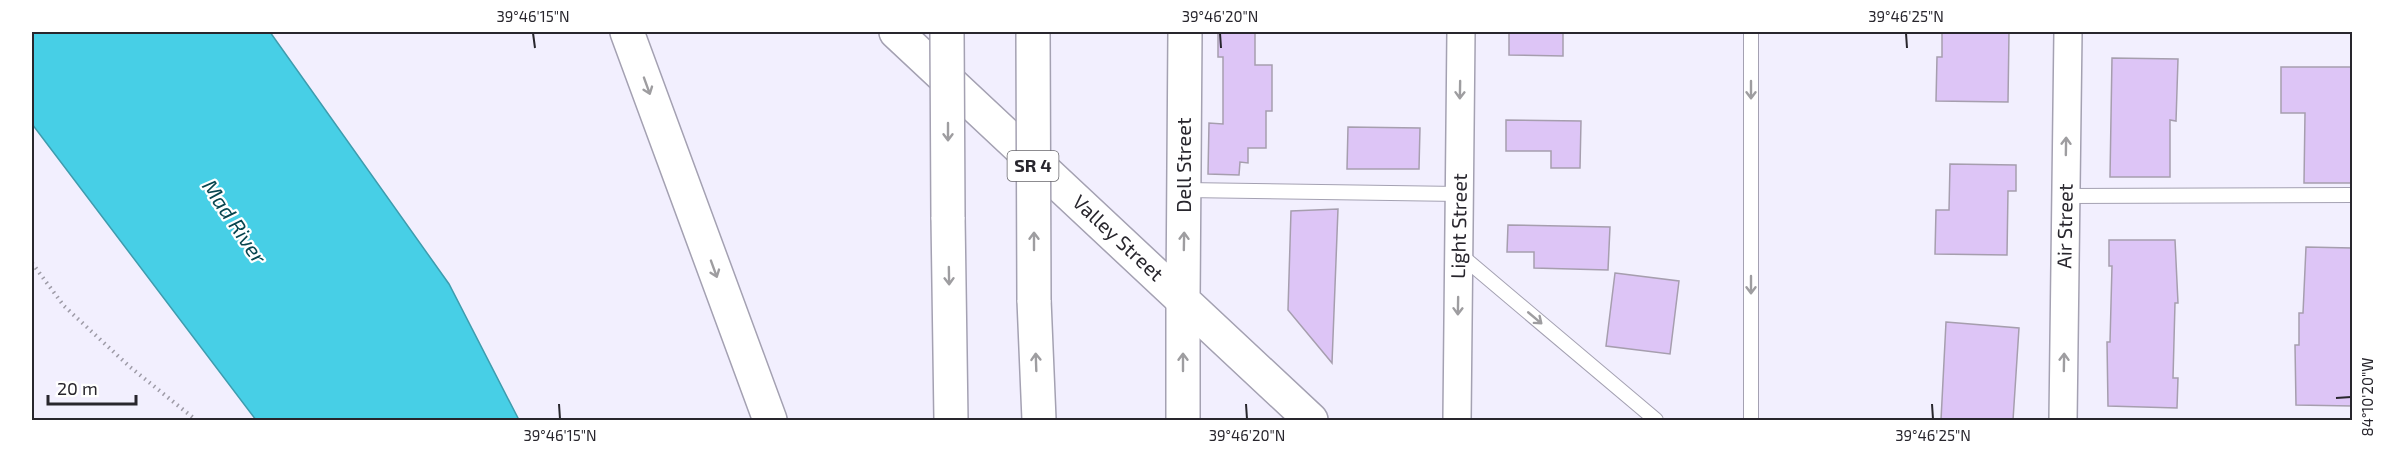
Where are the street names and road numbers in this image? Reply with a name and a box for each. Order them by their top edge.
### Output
street label: Dell Street [1171,117,1195,213]
road number: SR 4 [1008,151,1058,181]
street label: Light Street [1445,173,1471,279]
street label: Air Street [2051,183,2077,269]
street label: Valley Street [1068,189,1169,286]

